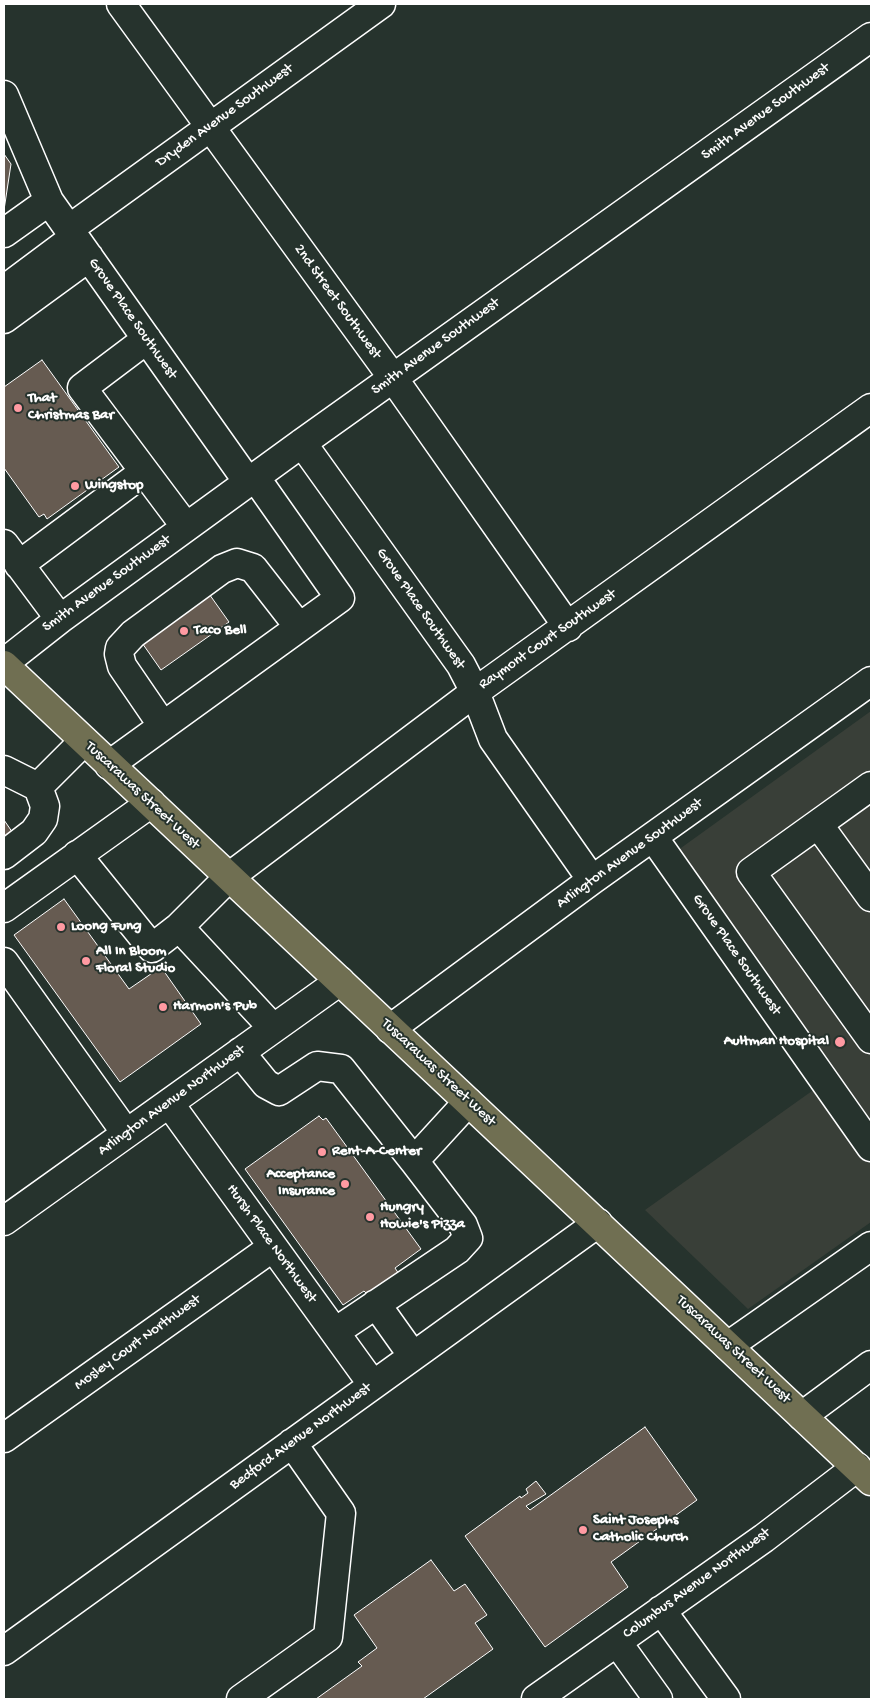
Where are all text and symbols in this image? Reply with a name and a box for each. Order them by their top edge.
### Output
street label: Smith Avenue Southwest [698,59,834,165]
street label: Dryden Avenue Southwest [153,60,297,172]
street label: 2nd Street Southwest [289,241,385,363]
street label: Grove Place Southwest [83,255,181,383]
street label: Smith Avenue Southwest [368,294,504,400]
place label: That Christmas Bar [28,390,114,425]
marker: That Christmas Bar [12,402,24,414]
place label: Wingstop [85,477,143,495]
marker: Wingstop [69,480,81,492]
street label: Smith Avenue Southwest [39,531,175,637]
street label: Grove Place Southwest [371,545,469,673]
street label: Raymont Court Southwest [476,586,620,694]
place label: Taco Bell [194,622,247,640]
marker: Taco Bell [178,625,190,637]
street label: Tuscarawas Street West [81,738,203,854]
street label: Arlington Avenue Southwest [553,795,707,913]
street label: Grove Place Southwest [687,891,785,1019]
place label: Loong Fung [71,918,142,936]
marker: Loong Fung [55,921,67,933]
place label: All In Bloom Floral Studio [96,943,175,978]
marker: All In Bloom Floral Studio [80,955,92,967]
place label: Harmon's Pub [173,998,257,1016]
marker: Harmon's Pub [157,1001,169,1013]
street label: Tuscarawas Street West [377,1015,499,1131]
place label: Aultman Hospital [724,1033,829,1051]
marker: Aultman Hospital [833,1035,847,1049]
street label: Arlington Avenue Northwest [95,1041,249,1161]
place label: Rent-A-Center [332,1143,421,1161]
marker: Rent-A-Center [316,1146,328,1158]
place label: Acceptance Insurance [266,1166,335,1201]
marker: Acceptance Insurance [339,1178,351,1190]
street label: Hursh Place Northwest [222,1181,320,1307]
place label: Hungry Howie's Pizza [380,1199,465,1234]
marker: Hungry Howie's Pizza [364,1211,376,1223]
street label: Mosley Court Northwest [71,1291,205,1395]
street label: Tuscarawas Street West [672,1292,794,1408]
street label: Bedford Avenue Northwest [227,1379,375,1495]
place label: Saint Josephs Catholic Church [593,1512,688,1547]
marker: Saint Josephs Catholic Church [577,1524,589,1536]
street label: Columbus Avenue Northwest [620,1525,774,1643]

